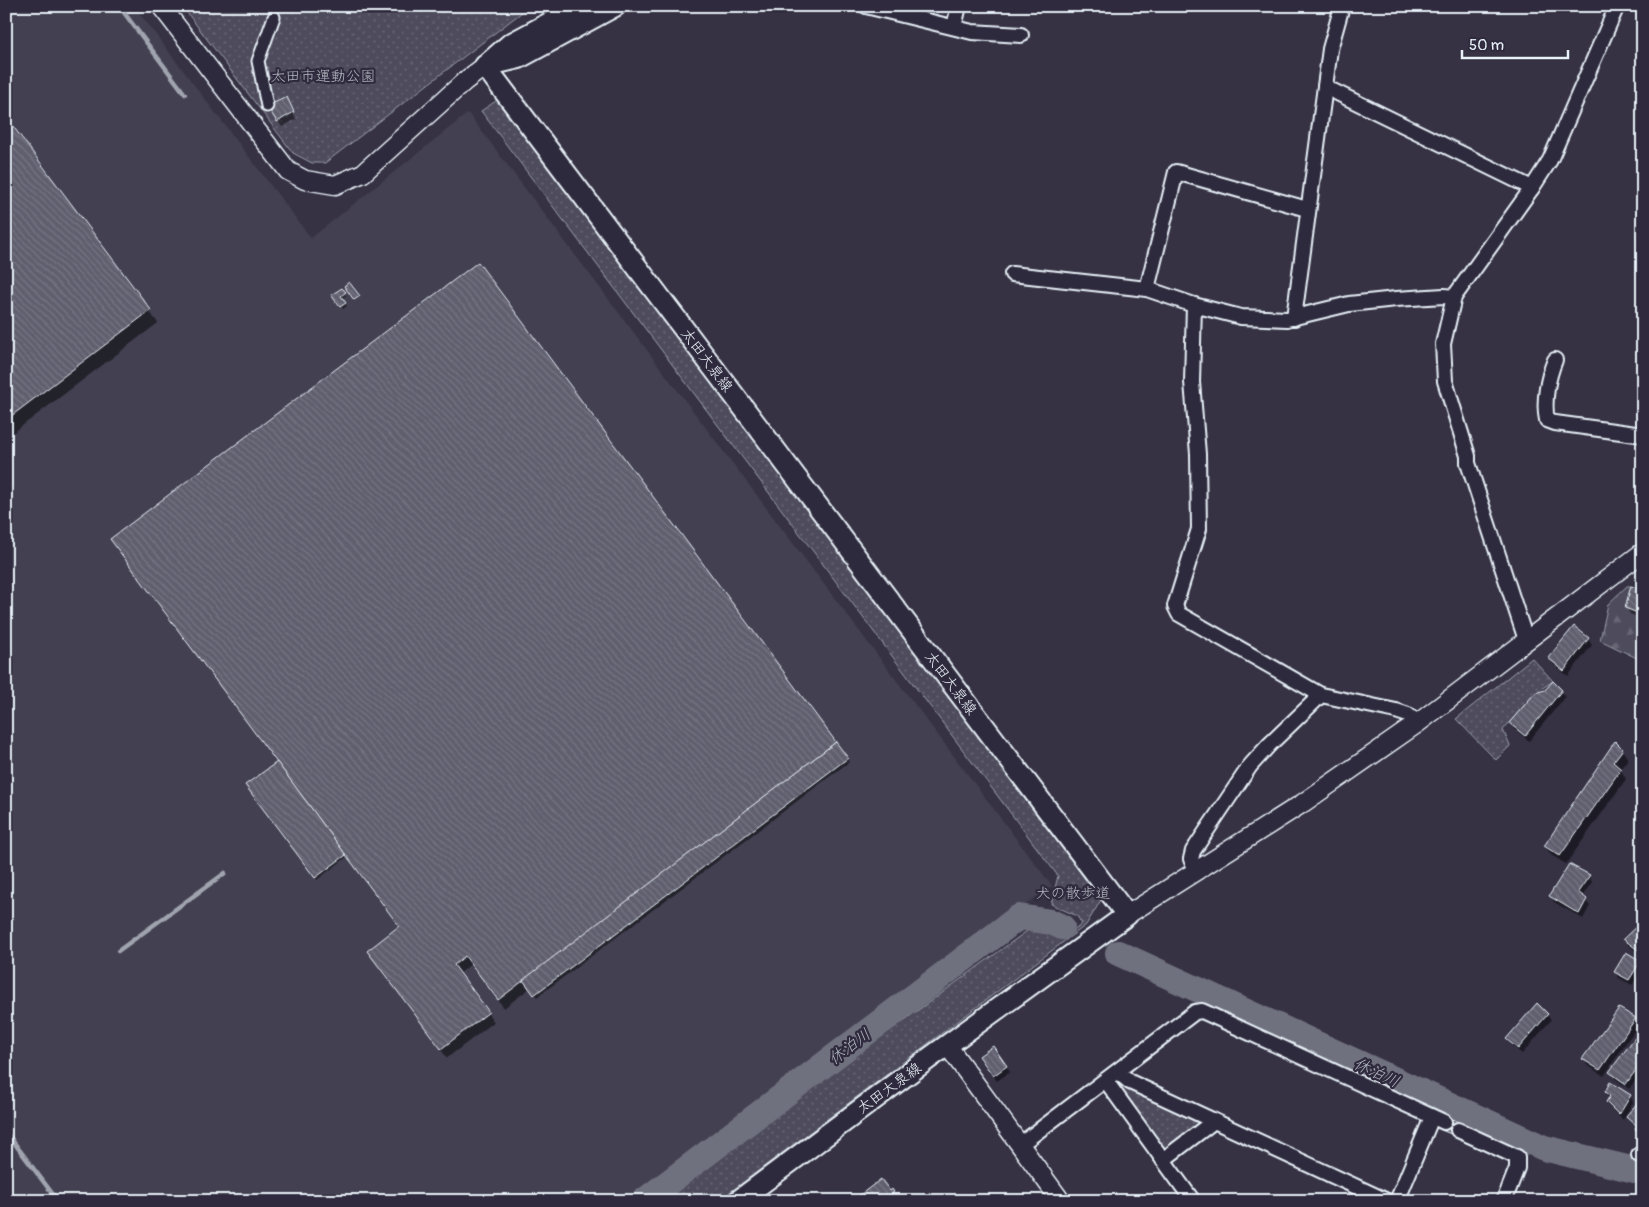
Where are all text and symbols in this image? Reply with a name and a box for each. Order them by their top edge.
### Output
scale bar [1462,28,1568,60]
text: 50 m [1469,36,1504,55]
park label: 太田市運動公園 [270,67,376,86]
street label: 太田大泉線 [676,325,737,396]
street label: 太田大泉線 [920,648,981,719]
park label: 犬の散歩道 [1035,884,1111,903]
water label: 休泊川 [824,1024,875,1069]
water label: 休泊川 [1351,1054,1403,1092]
street label: 太田大泉線 [853,1059,925,1118]

